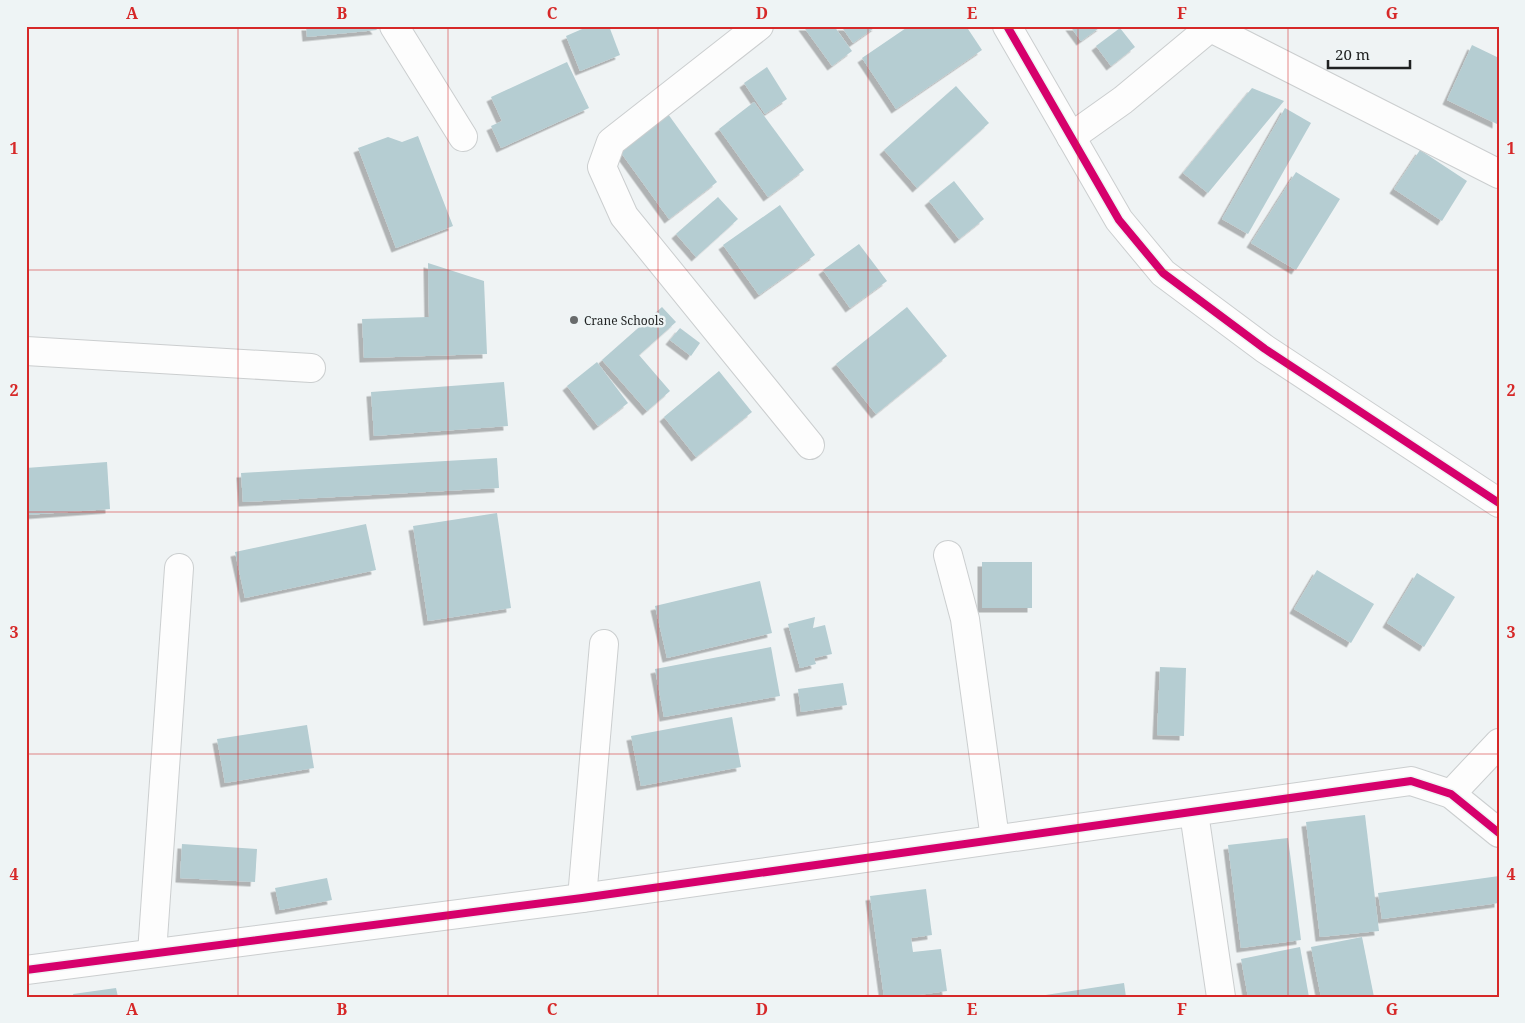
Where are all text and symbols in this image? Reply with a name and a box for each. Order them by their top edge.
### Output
text: A [126,2,139,24]
text: B [337,2,348,24]
text: C [547,2,558,24]
text: D [756,2,768,24]
text: E [967,2,977,24]
text: F [1177,2,1187,24]
text: G [1386,2,1398,24]
scale bar [1328,38,1410,70]
text: 20 m [1335,44,1370,64]
text: 1 [9,137,19,159]
text: 1 [1506,137,1516,159]
place label: Crane Schools [584,312,664,329]
marker: Crane Schools [568,314,580,326]
text: 2 [9,379,19,401]
text: 2 [1506,379,1516,401]
text: 3 [9,621,19,643]
text: 3 [1506,621,1516,643]
text: 4 [9,863,19,885]
text: 4 [1506,863,1516,885]
text: A [126,998,139,1020]
text: B [337,998,348,1020]
text: C [547,998,558,1020]
text: D [756,998,768,1020]
text: E [967,998,977,1020]
text: F [1177,998,1187,1020]
text: G [1386,998,1398,1020]

